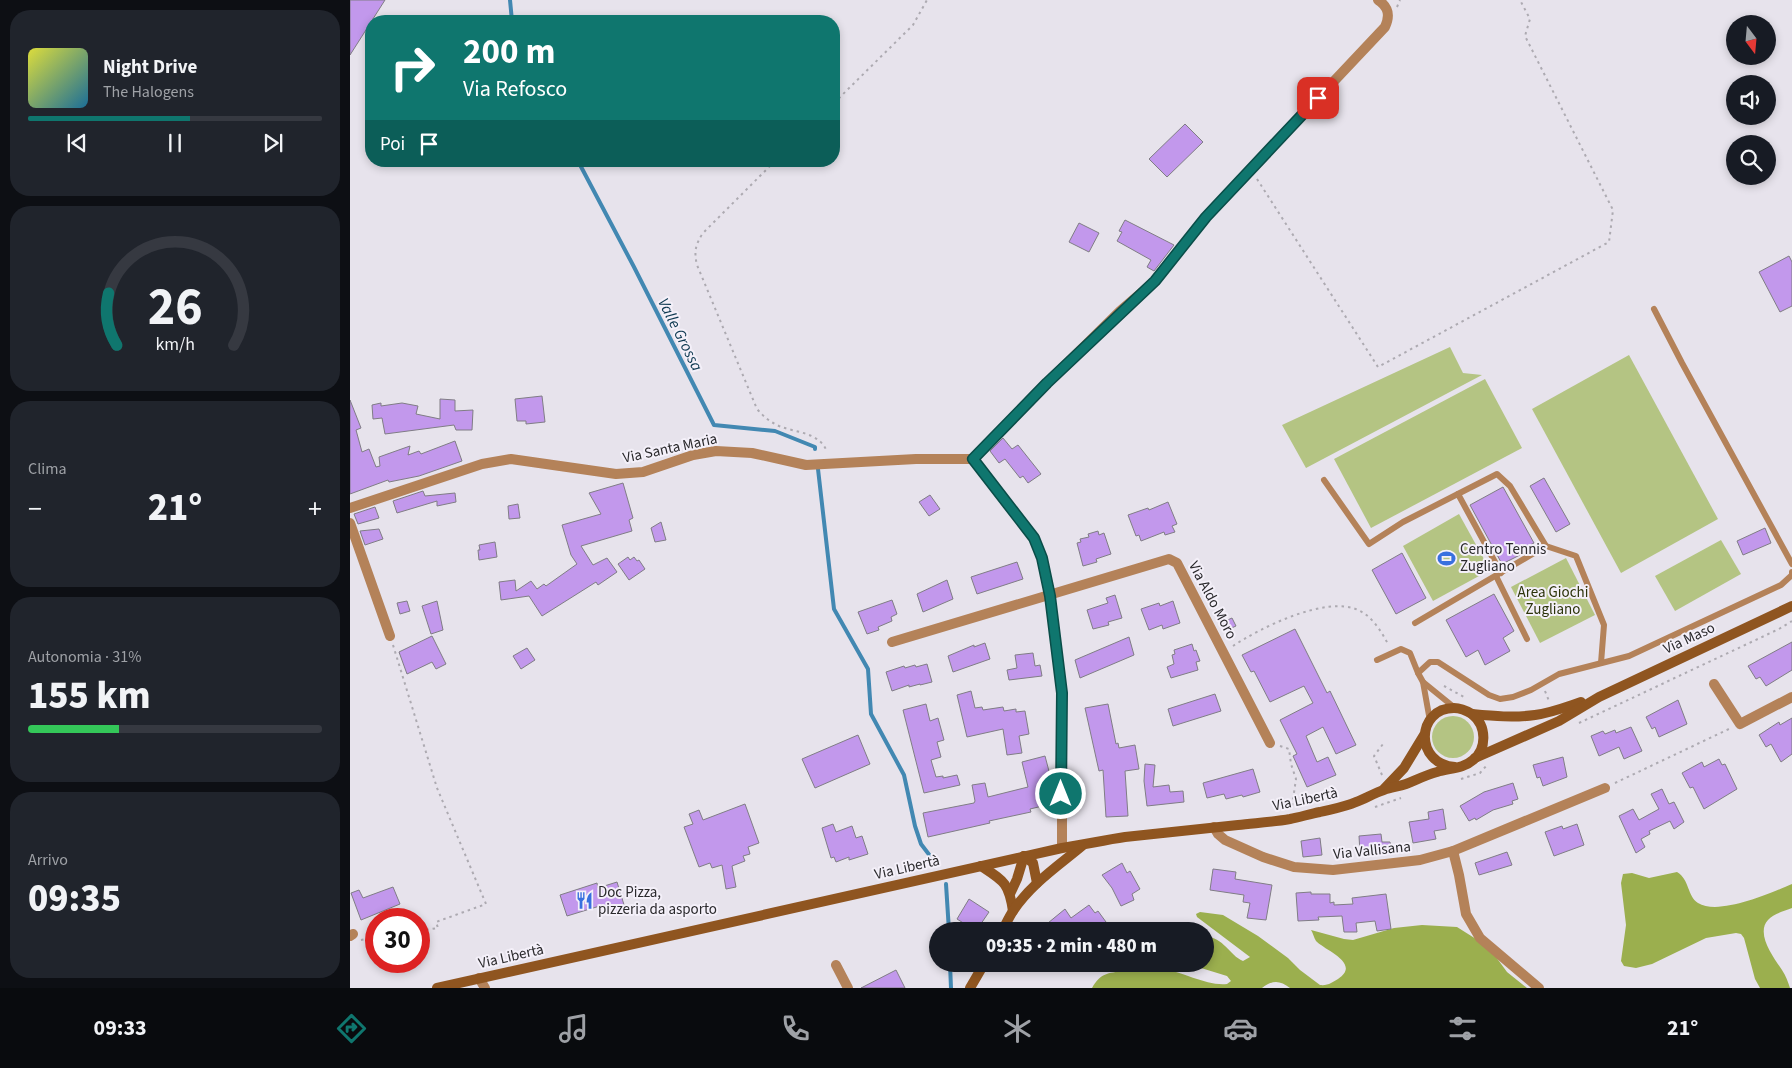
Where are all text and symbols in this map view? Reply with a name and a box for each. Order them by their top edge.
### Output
north arrow [1726,15,1776,65]
map controls [1726,15,1776,185]
text: 200 m [463,27,555,77]
icon: right [380,35,445,100]
text: Night Drive [103,54,197,81]
text: Via Refosco [463,73,567,105]
button: sound [1726,75,1776,125]
pin [1297,77,1339,119]
text: The Halogens [103,81,194,103]
icon: arrive [1304,84,1332,112]
icon: previous [63,129,91,157]
icon: pause [161,129,189,157]
icon: next [259,129,287,157]
icon: arrive [415,130,443,158]
text: Poi [380,131,405,158]
button: search [1726,135,1776,185]
text: 26 [148,271,202,345]
water label: Valle Grossa [652,294,708,375]
text: km/h [155,332,195,357]
street label: Via Santa Maria [621,428,719,469]
text: Clima [28,458,66,480]
text: 21° [148,481,202,535]
text: − [28,489,42,529]
text: + [308,489,322,529]
place label: Centro Tennis Zugliano [1460,539,1546,577]
sports icon: Centro Tennis Zugliano [1436,548,1456,568]
street label: Via Aldo Moro [1183,558,1242,643]
park label: Area Giochi Zugliano [1518,582,1588,620]
street label: Via Maso [1660,617,1719,660]
text: Autonomia · 31% [28,646,141,668]
text: 155 km [28,669,150,723]
position arrow [1034,767,1086,819]
street label: Via Libertà [1271,782,1340,817]
street label: Via Vallisana [1332,836,1412,865]
text: Arrivo [28,849,68,871]
street label: Via Libertà [872,850,942,885]
text: 09:35 [28,872,121,926]
place label: Doc Pizza, pizzeria da asporto [598,882,717,920]
restaurant icon: Doc Pizza, pizzeria da asporto [574,891,594,911]
speed limit sign: 30 [365,908,430,973]
text: 09:35 · 2 min · 480 m [986,933,1157,960]
street label: Via Libertà [476,939,546,974]
icon: directions [334,1011,369,1046]
icon: music [556,1011,591,1046]
icon: phone [778,1011,813,1046]
icon: climate [1000,1011,1035,1046]
icon: car [1223,1011,1258,1046]
icon: filters [1445,1011,1480,1046]
text: 09:33 [94,1012,147,1044]
text: 21° [1667,1012,1698,1044]

